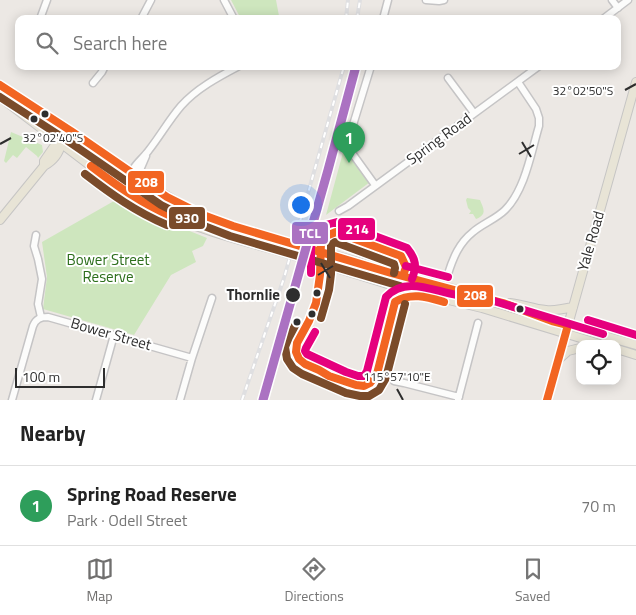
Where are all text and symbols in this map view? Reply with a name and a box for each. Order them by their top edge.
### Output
search box [15,15,621,70]
text: Search here [73,28,167,57]
icon: search [33,29,61,57]
text: 32°02'50"S [553,81,613,100]
street label: Spring Road [401,107,476,170]
unlabelled marker [40,109,50,119]
unlabelled marker [29,114,39,124]
pin: 1 [333,122,365,163]
text: 32°02'40"S [23,128,83,147]
line badge: 208 [127,170,165,194]
text: 208 [134,171,158,192]
your location [288,192,314,218]
line badge: 930 [168,206,206,230]
text: 930 [175,207,199,228]
street label: Yale Road [571,208,610,274]
line badge: 214 [337,217,376,241]
text: 214 [345,218,369,239]
line badge: TCL [291,221,329,245]
text: TCL [299,222,321,243]
park label: Bower Street Reserve [66,248,150,288]
place label: Thornlie [226,283,280,306]
line badge: 208 [456,284,494,308]
text: 208 [463,284,487,305]
marker: Thornlie [284,286,302,304]
unlabelled marker [312,288,322,298]
unlabelled marker [515,304,525,314]
unlabelled marker [307,309,317,319]
street label: Bower Street [68,311,155,356]
unlabelled marker [292,317,302,327]
map controls [576,340,621,385]
button: locate [576,340,621,385]
scale bar [15,365,105,388]
text: 100 m [22,366,60,387]
text: 115°57'10"E [363,367,431,386]
text: Nearby [20,417,85,449]
text: Spring Road Reserve [67,479,237,508]
text: 1 [32,494,40,518]
text: 70 m [581,494,616,518]
text: Park · Odell Street [67,508,187,532]
tab: Map [86,555,114,606]
tab: Directions [285,555,344,606]
tab: Saved [515,555,551,606]

